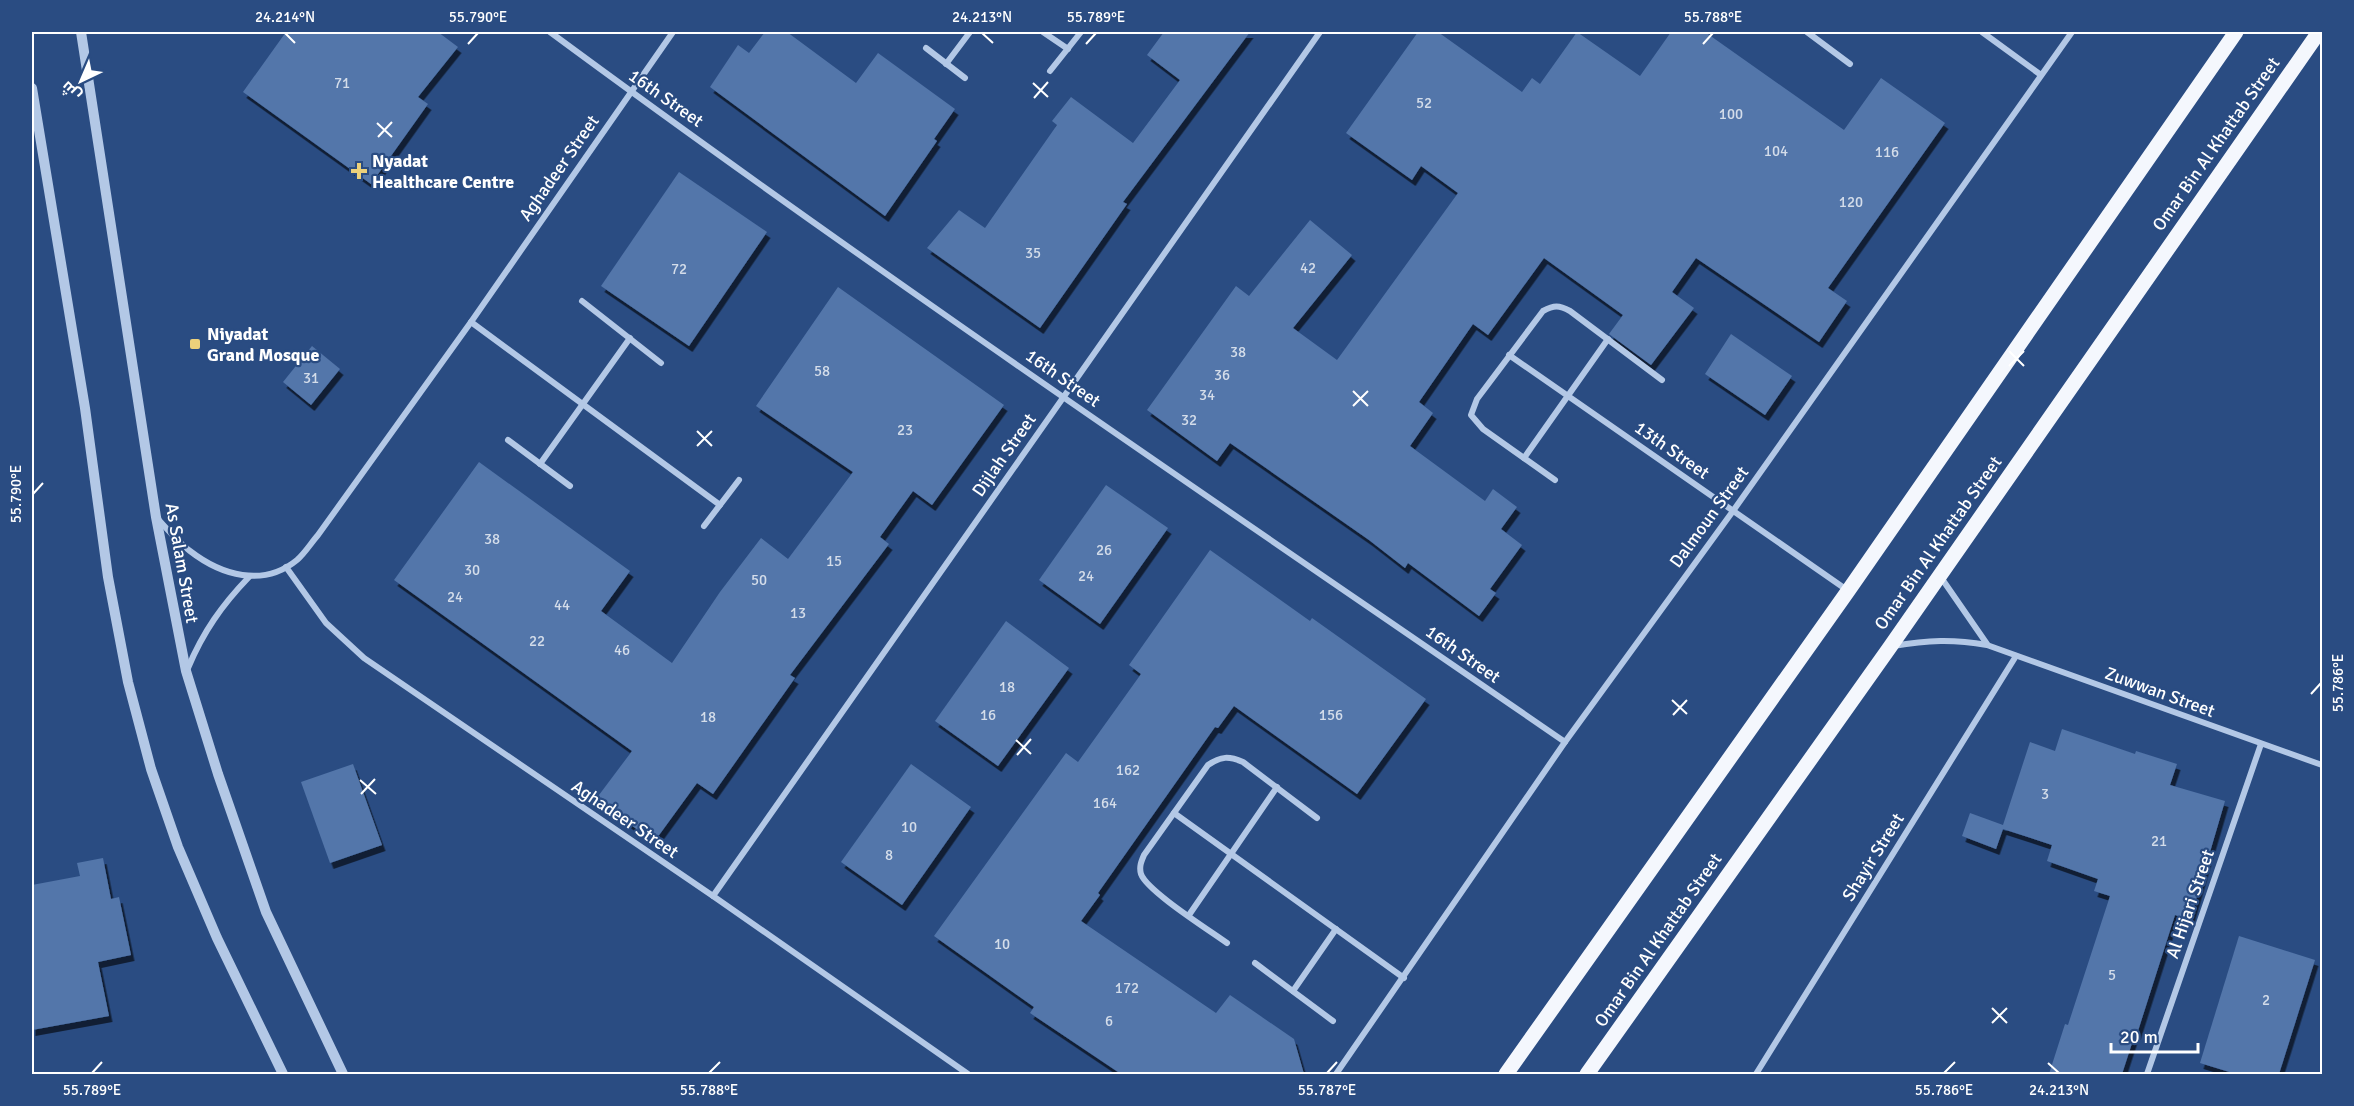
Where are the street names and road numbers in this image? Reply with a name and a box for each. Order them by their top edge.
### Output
street label: Omar Bin Al Khattab Street [2148,53,2284,235]
street label: 16th Street [624,64,708,132]
street label: Aghadeer Street [514,111,604,225]
street label: 16th Street [1021,344,1105,412]
street label: Dijlah Street [967,409,1041,501]
street label: 13th Street [1630,416,1714,484]
street label: Omar Bin Al Khattab Street [1870,452,2006,634]
street label: Dalmoun Street [1665,462,1753,572]
street label: As Salam Street [161,501,203,625]
street label: 16th Street [1421,620,1505,688]
street label: Zuwwan Street [2102,662,2218,722]
street label: Aghadeer Street [567,775,683,863]
street label: Shayir Street [1837,809,1909,905]
street label: Al Hijari Street [2161,847,2219,961]
street label: Omar Bin Al Khattab Street [1590,849,1726,1031]

